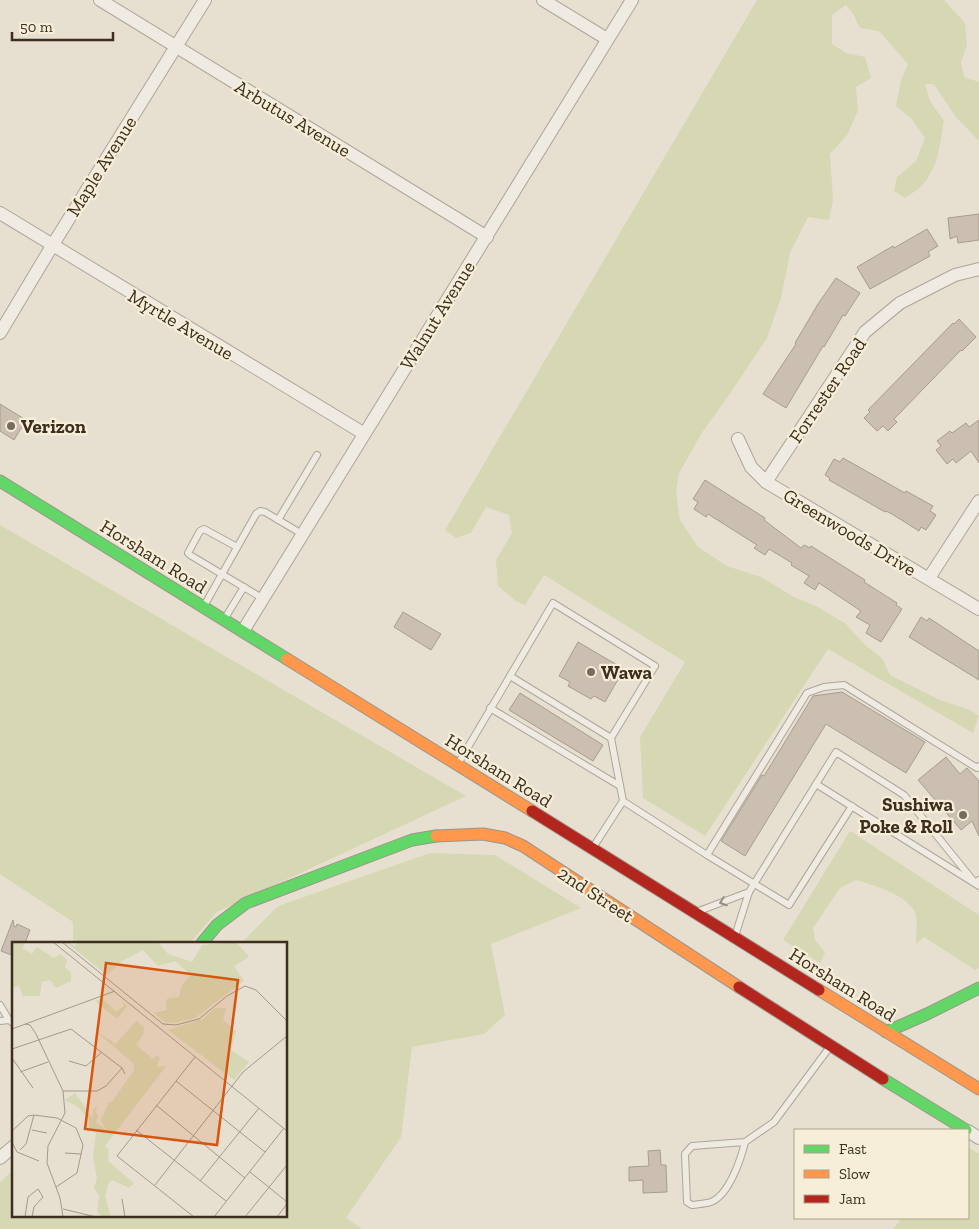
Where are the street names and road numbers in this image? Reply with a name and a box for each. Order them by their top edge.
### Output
street label: Arbutus Avenue [231,75,355,162]
street label: Maple Avenue [61,112,141,221]
street label: Walnut Avenue [395,257,480,374]
street label: Myrtle Avenue [124,284,238,365]
street label: Forrester Road [784,333,871,447]
street label: Greenwoods Drive [779,484,920,581]
street label: Horsham Road [96,515,212,599]
street label: Horsham Road [441,729,557,813]
street label: 2nd Street [554,861,638,927]
street label: Horsham Road [785,943,901,1027]

